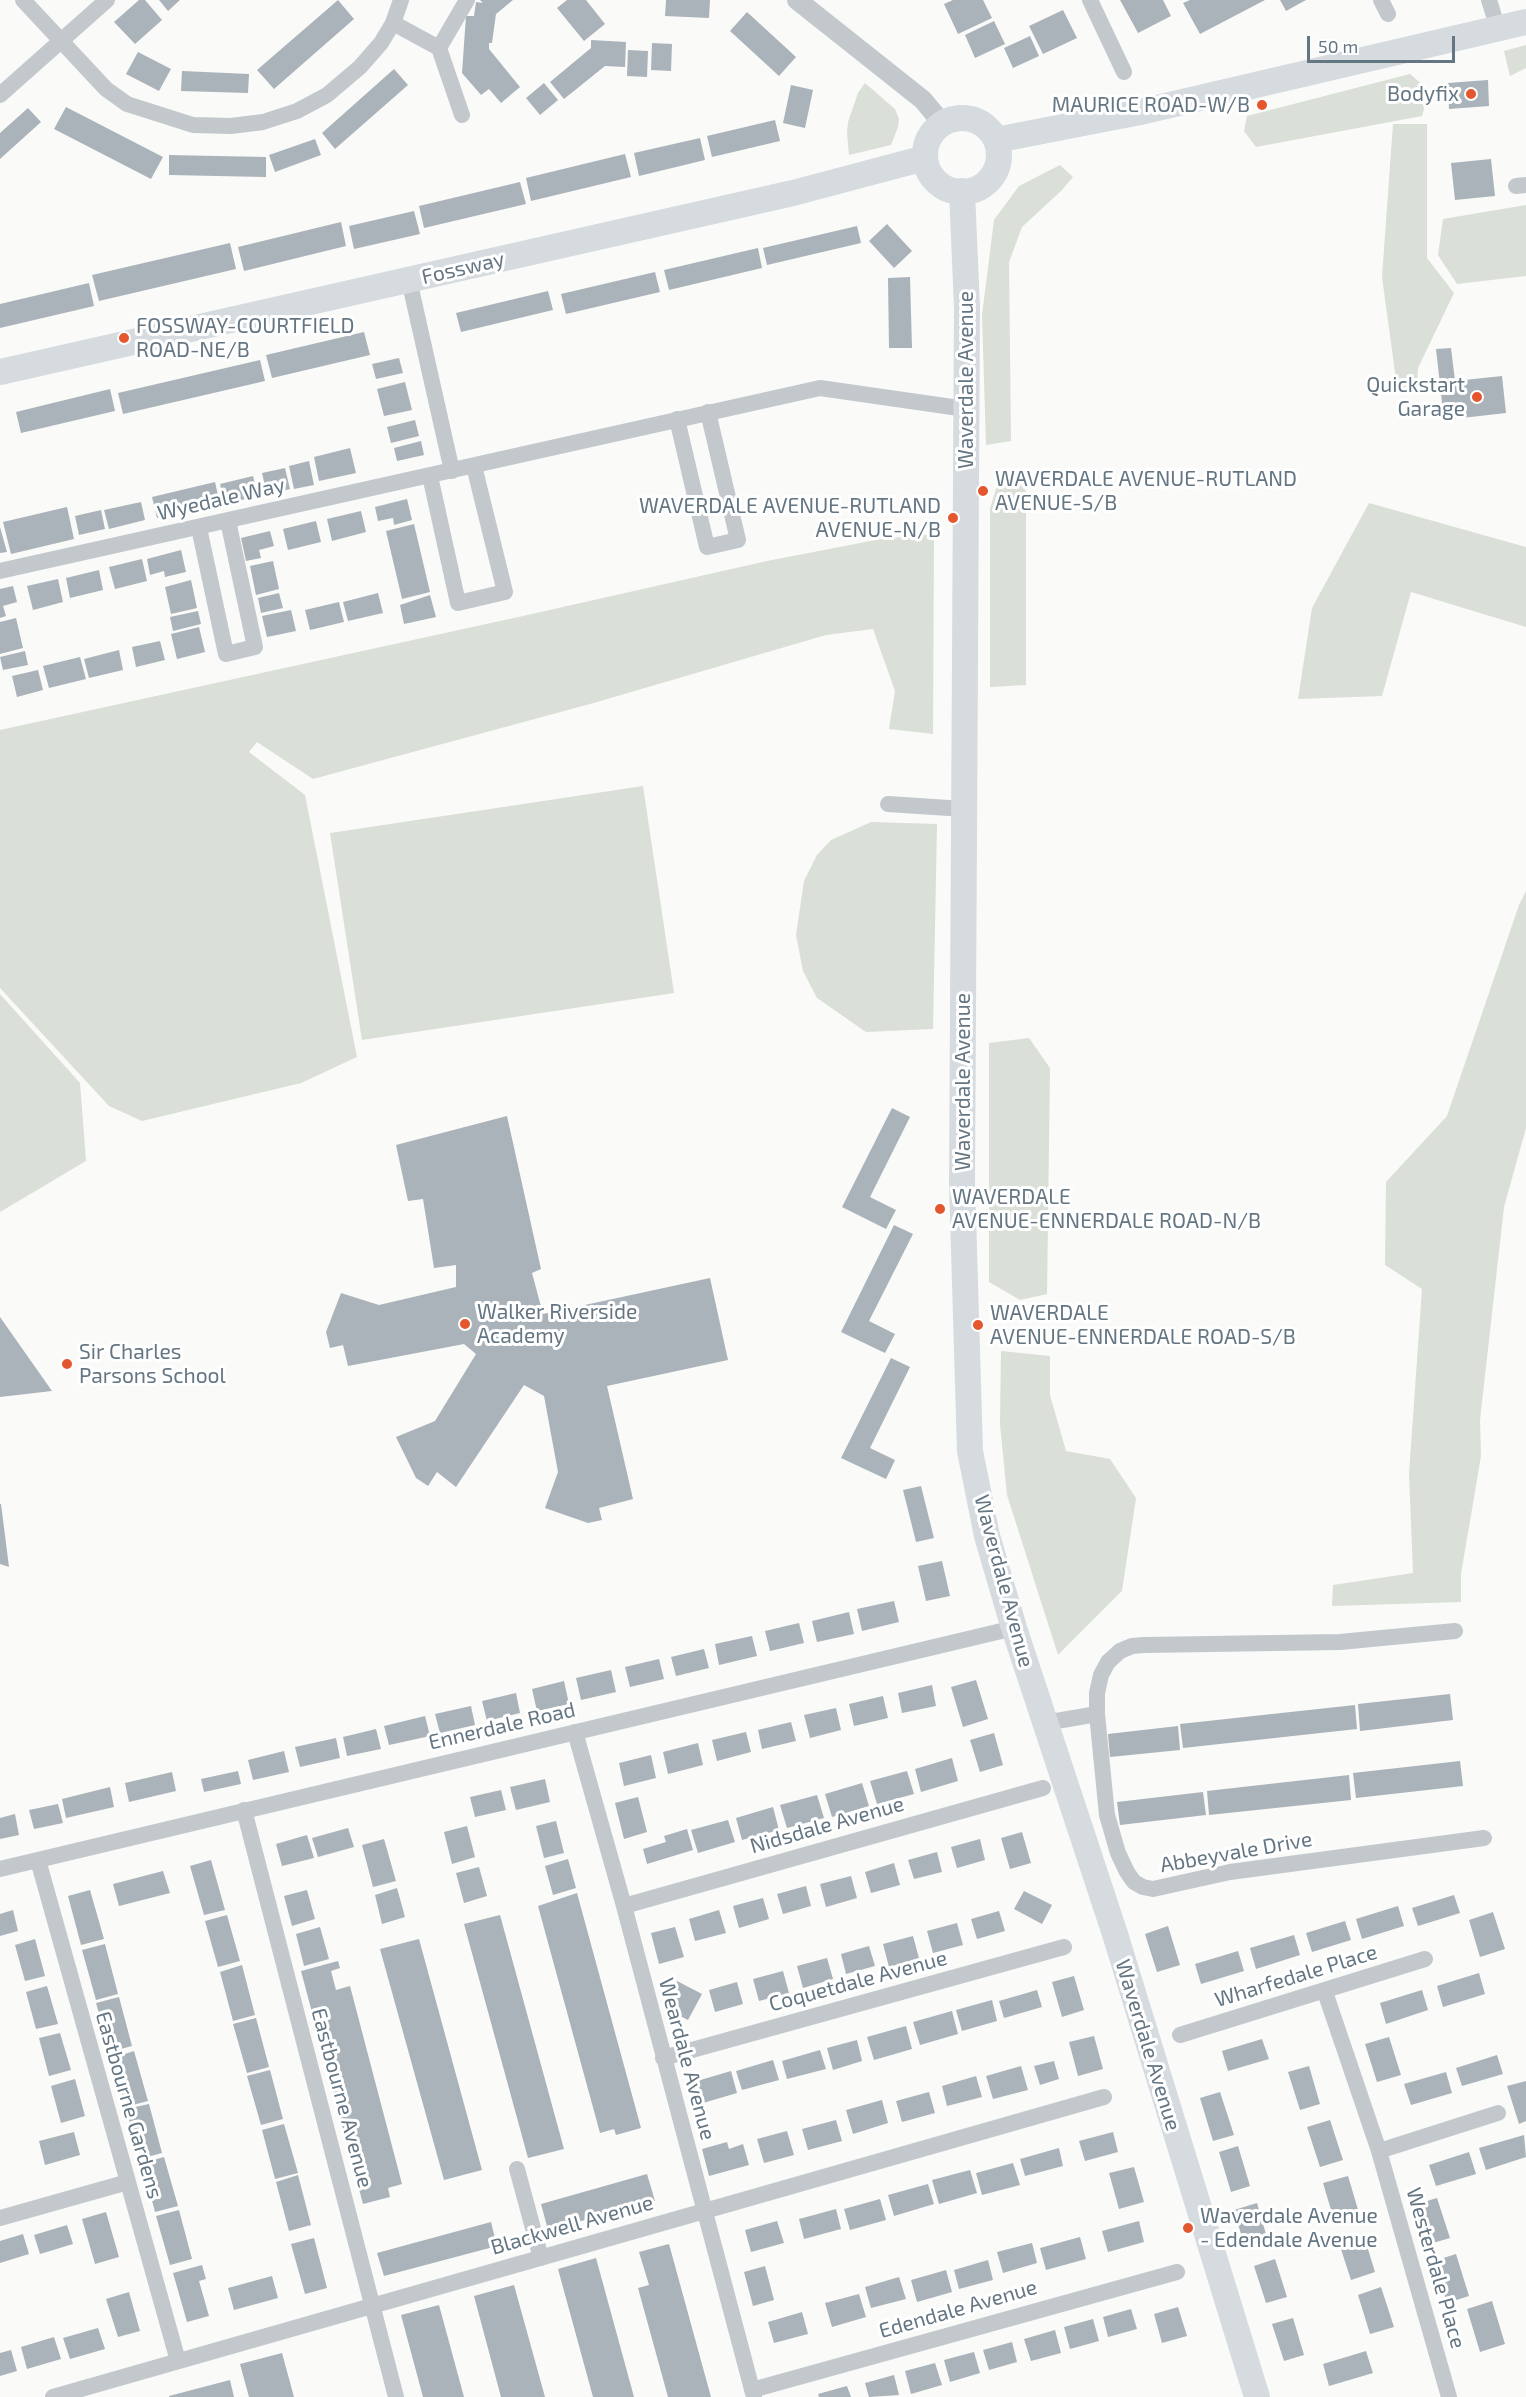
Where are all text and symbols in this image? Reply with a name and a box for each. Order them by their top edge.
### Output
scale bar [1310,24,1458,62]
text: 50 m [1318,35,1358,57]
place label: Bodyfix [1387,81,1459,107]
marker: Bodyfix [1464,87,1478,101]
place label: MAURICE ROAD-W/B [1052,92,1250,118]
marker: MAURICE ROAD-W/B [1255,98,1269,112]
street label: Fossway [419,246,507,290]
street label: Waverdale Avenue [953,291,979,469]
place label: FOSSWAY-COURTFIELD ROAD-NE/B [136,313,354,363]
marker: FOSSWAY-COURTFIELD ROAD-NE/B [117,331,131,345]
place label: Quickstart Garage [1366,372,1465,422]
marker: Quickstart Garage [1470,390,1484,404]
place label: WAVERDALE AVENUE-RUTLAND AVENUE-S/B [995,466,1297,516]
street label: Wyedale Way [155,472,287,526]
marker: WAVERDALE AVENUE-RUTLAND AVENUE-S/B [976,484,990,498]
place label: WAVERDALE AVENUE-RUTLAND AVENUE-N/B [639,493,941,543]
marker: WAVERDALE AVENUE-RUTLAND AVENUE-N/B [946,511,960,525]
street label: Waverdale Avenue [950,993,976,1171]
place label: WAVERDALE AVENUE-ENNERDALE ROAD-N/B [952,1184,1261,1234]
marker: WAVERDALE AVENUE-ENNERDALE ROAD-N/B [933,1202,947,1216]
place label: Walker Riverside Academy [477,1299,637,1349]
place label: WAVERDALE AVENUE-ENNERDALE ROAD-S/B [990,1300,1296,1350]
marker: Walker Riverside Academy [458,1317,472,1331]
marker: WAVERDALE AVENUE-ENNERDALE ROAD-S/B [971,1318,985,1332]
place label: Sir Charles Parsons School [79,1339,226,1389]
marker: Sir Charles Parsons School [60,1357,74,1371]
street label: Waverdale Avenue [969,1492,1039,1670]
street label: Ennerdale Road [426,1697,578,1755]
street label: Nidsdale Avenue [747,1791,907,1859]
street label: Abbeyvale Drive [1158,1826,1314,1878]
street label: Wharfedale Place [1212,1939,1380,2013]
street label: Coquetdale Avenue [766,1945,950,2017]
street label: Waverdale Avenue [1110,1956,1186,2134]
street label: Weardale Avenue [653,1975,721,2143]
street label: Eastbourne Avenue [306,2005,378,2191]
street label: Eastbourne Gardens [90,2009,168,2201]
street label: Westerdale Place [1401,2185,1471,2351]
street label: Blackwell Avenue [488,2190,656,2260]
place label: Waverdale Avenue - Edendale Avenue [1200,2203,1378,2253]
marker: Waverdale Avenue - Edendale Avenue [1181,2221,1195,2235]
street label: Edendale Avenue [876,2274,1040,2344]

